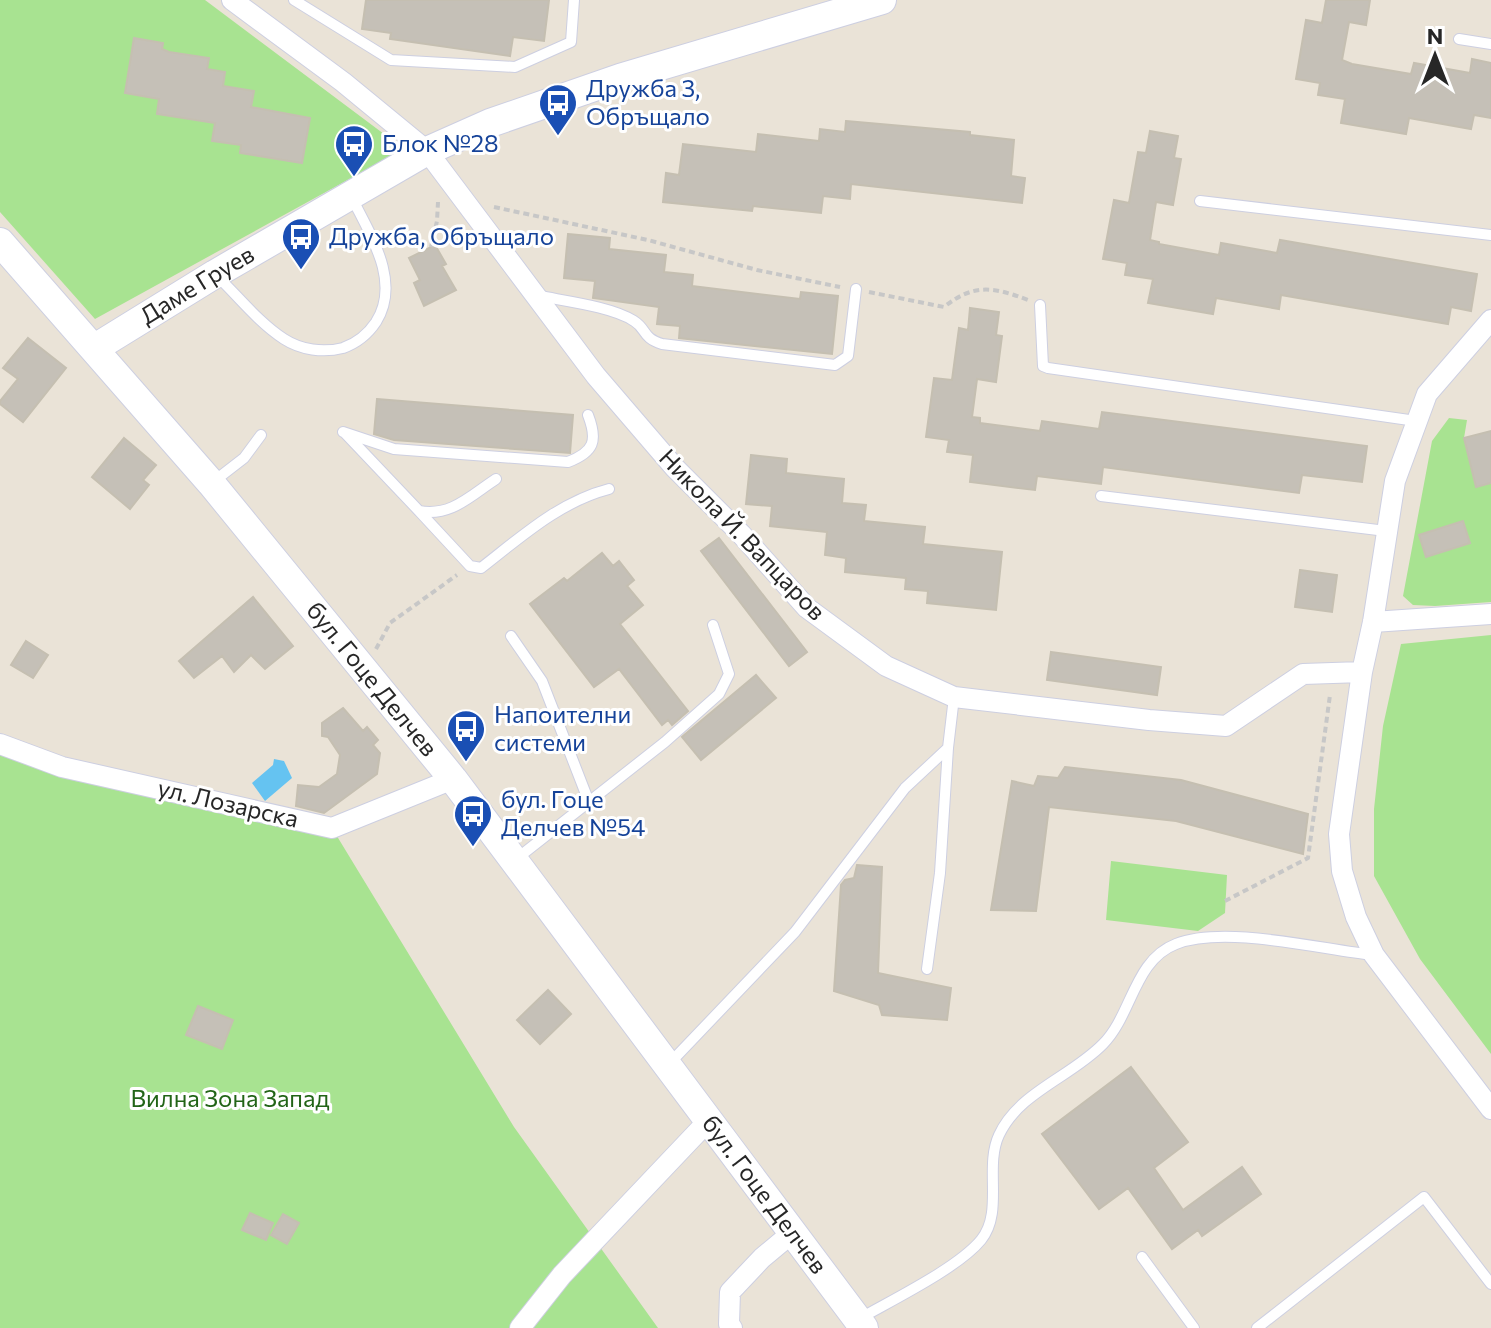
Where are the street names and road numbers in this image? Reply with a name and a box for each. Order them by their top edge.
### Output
street label: Даме Груев [134,238,259,330]
street label: Никола Й. Вапцаров [654,442,832,626]
street label: бул. Гоце Делчев [301,595,444,761]
street label: ул. Лозарска [155,772,301,833]
street label: бул. Гоце Делчев [697,1109,834,1279]

